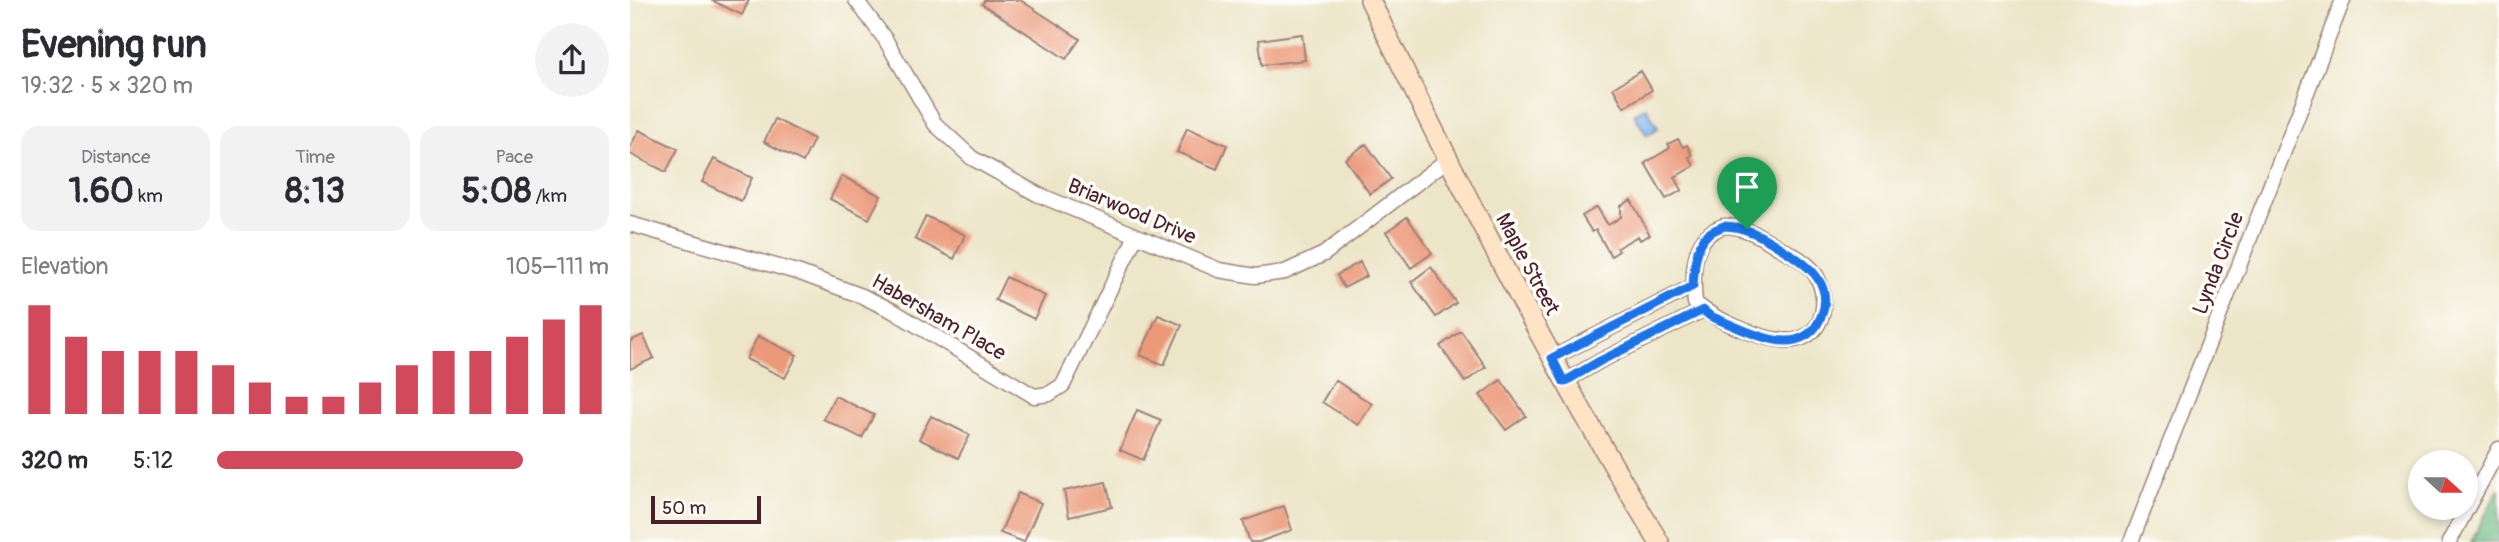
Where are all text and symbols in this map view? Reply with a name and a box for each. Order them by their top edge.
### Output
text: Evening run [21,21,207,69]
button: share [535,23,609,97]
text: 19:32 · 5 × 320 m [21,71,193,100]
text: Distance [81,145,150,169]
text: Time [295,145,335,169]
text: Pace [496,145,533,169]
pin [1717,157,1777,229]
icon: arrive [1728,168,1766,206]
text: 1.60 [68,169,134,213]
text: 8:13 [285,169,345,213]
text: 5:08 [462,169,531,213]
street label: Briarwood Drive [1064,172,1201,251]
text: km [134,184,163,208]
text: /km [531,184,567,208]
street label: Lynda Circle [2187,208,2251,318]
street label: Maple Street [1489,209,1566,320]
text: Elevation [21,252,109,281]
text: 105–111 m [506,252,609,281]
street label: Habersham Place [867,268,1011,367]
text: 320 m [21,446,88,475]
text: 5:12 [133,446,173,475]
north arrow [2408,450,2478,520]
map controls [2408,450,2478,520]
scale bar [651,493,761,525]
text: 50 m [662,496,706,520]

